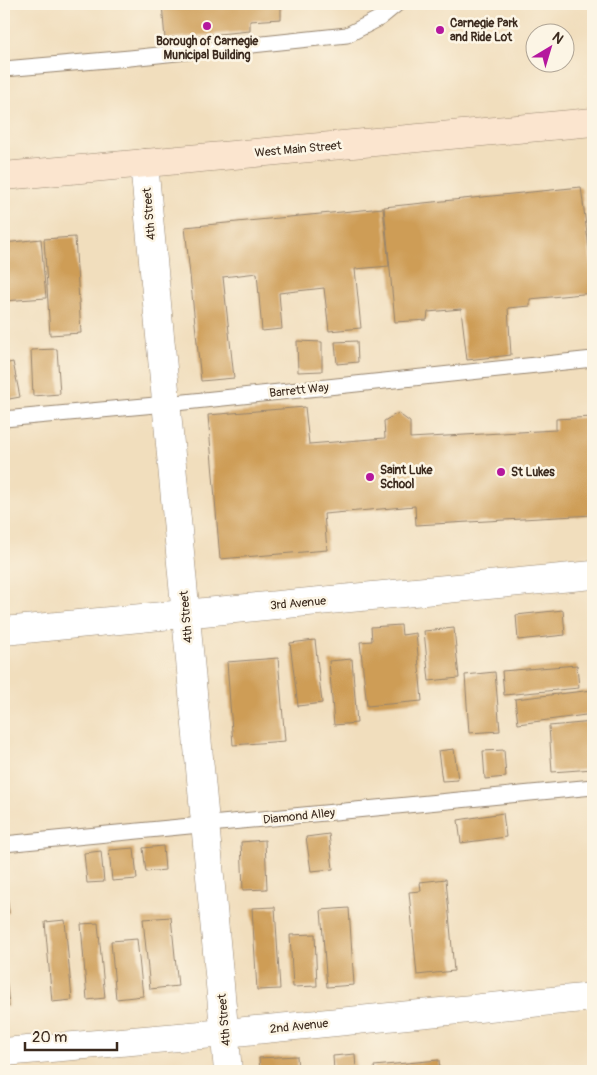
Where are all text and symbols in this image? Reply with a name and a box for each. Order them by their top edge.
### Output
place label: Carnegie Park and Ride Lot [450,16,519,45]
marker: Borough of Carnegie Municipal Building [201,20,213,32]
north arrow [524,22,574,72]
marker: Carnegie Park and Ride Lot [434,24,446,36]
text: N [549,29,567,48]
place label: Borough of Carnegie Municipal Building [156,34,259,63]
street label: West Main Street [254,138,342,161]
street label: 4th Street [140,187,159,241]
street label: Barrett Way [269,380,330,401]
place label: Saint Luke School [380,463,434,492]
place label: St Lukes [511,465,555,480]
marker: St Lukes [495,466,507,478]
marker: Saint Luke School [364,471,376,483]
street label: 4th Street [177,590,196,644]
street label: 3rd Avenue [269,594,327,613]
street label: Diamond Alley [262,805,336,828]
street label: 4th Street [215,993,234,1047]
street label: 2nd Avenue [269,1016,329,1037]
scale bar [25,1020,118,1052]
text: 20 m [32,1028,67,1047]

